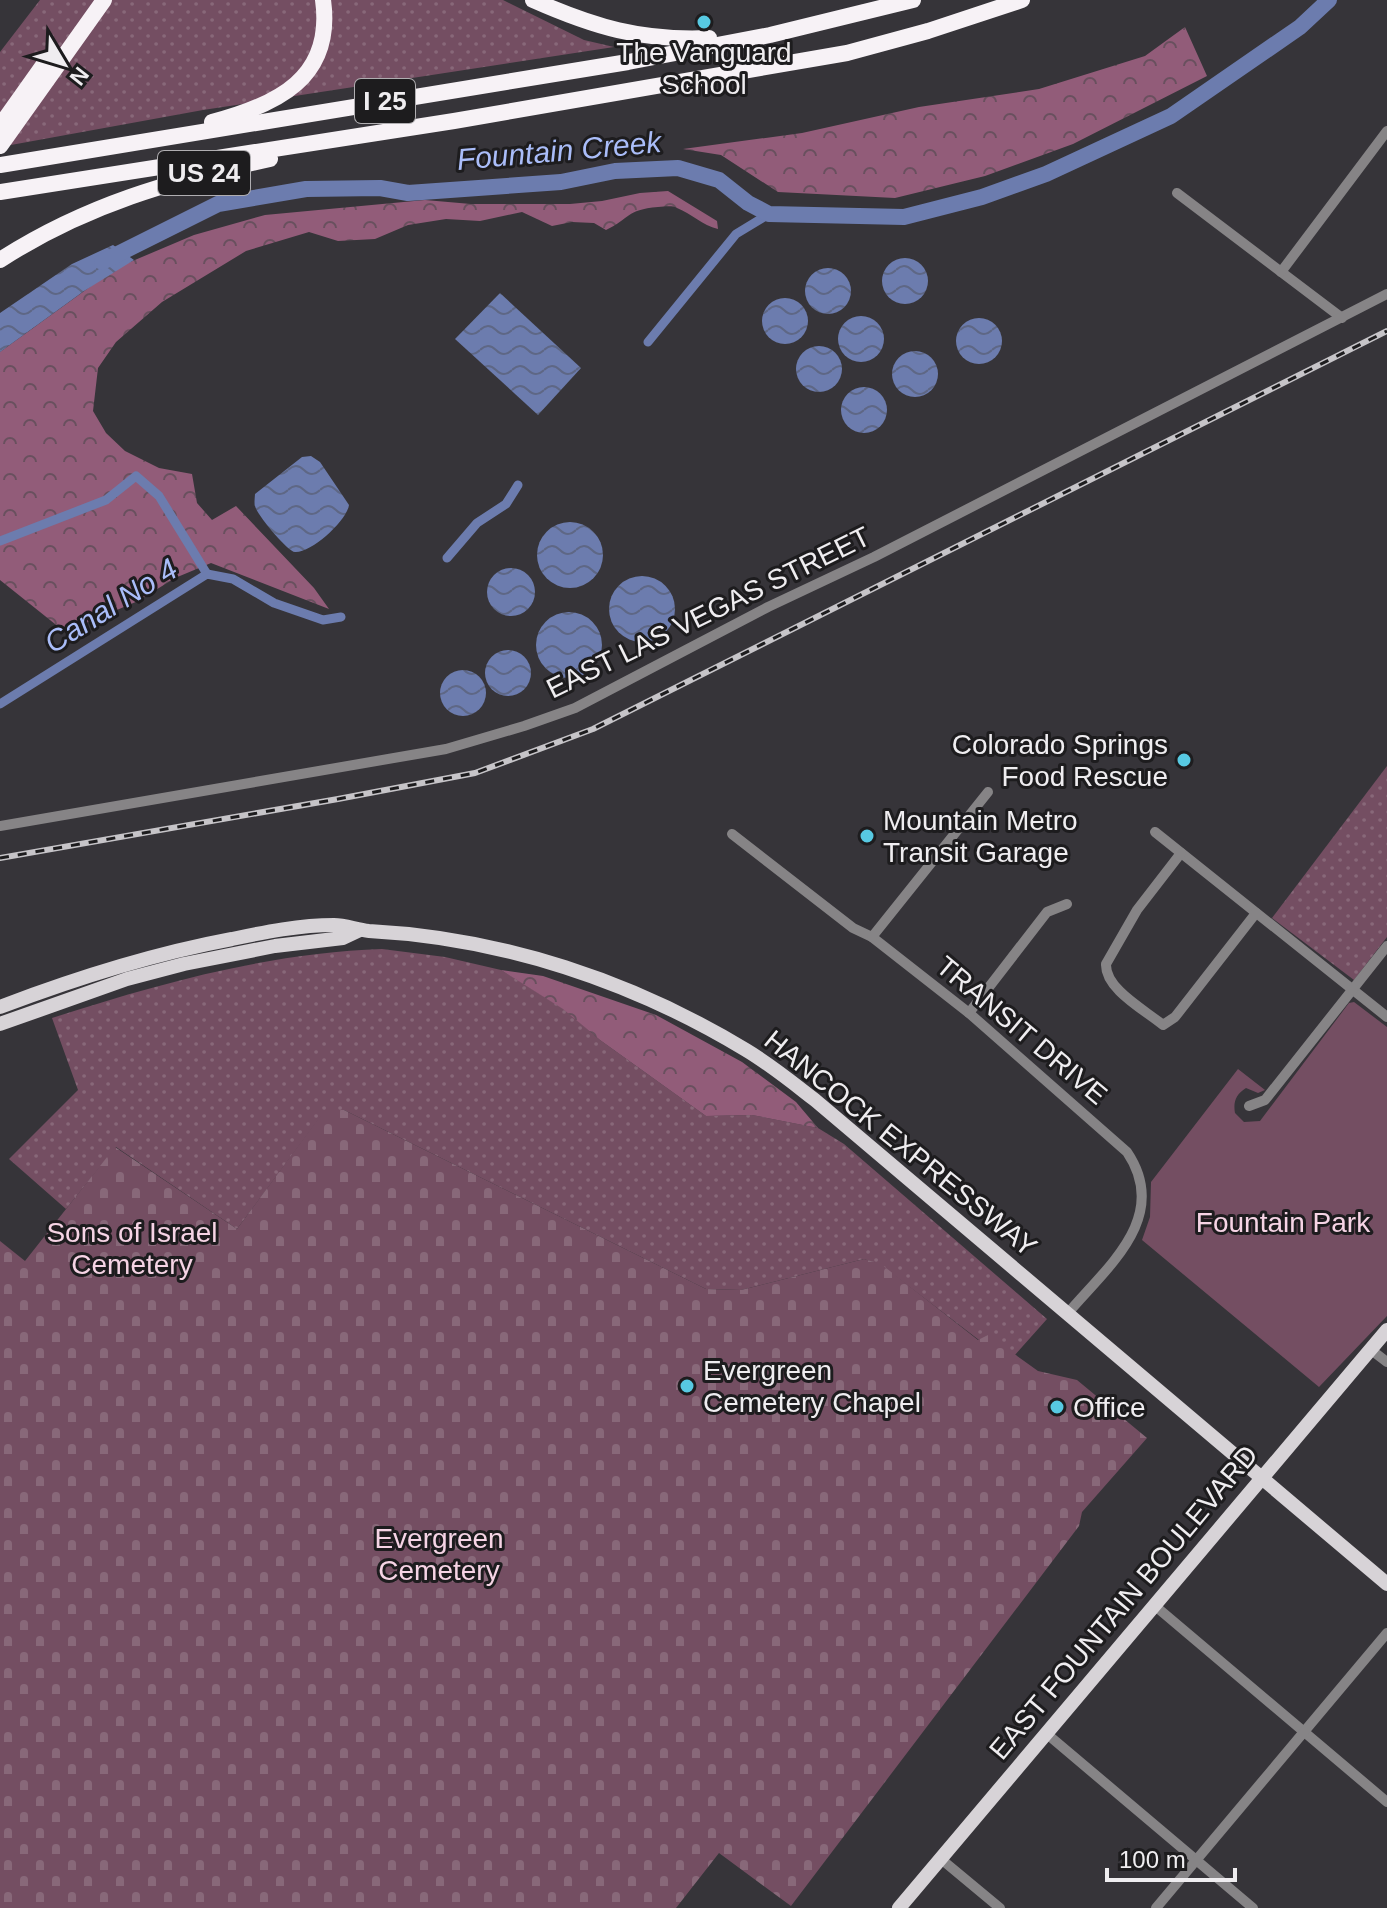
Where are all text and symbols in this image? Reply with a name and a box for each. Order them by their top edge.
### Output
marker: The Vanguard School [695,13,713,31]
north arrow [24,24,104,104]
place label: The Vanguard School [616,37,792,100]
text: N [65,62,94,90]
road number: I 25 [355,79,415,123]
water label: Fountain Creek [455,125,665,176]
road number: US 24 [158,151,250,195]
street label: EAST LAS VEGAS STREET [542,521,875,704]
water label: Canal No 4 [38,552,183,659]
place label: Colorado Springs Food Rescue [952,729,1168,792]
marker: Colorado Springs Food Rescue [1175,751,1193,769]
place label: Mountain Metro Transit Garage [883,805,1078,868]
marker: Mountain Metro Transit Garage [858,827,876,845]
street label: TRANSIT DRIVE [930,950,1113,1111]
street label: HANCOCK EXPRESSWAY [759,1024,1043,1263]
park label: Fountain Park [1196,1207,1371,1238]
park label: Sons of Israel Cemetery [46,1217,218,1280]
place label: Evergreen Cemetery Chapel [703,1355,921,1418]
marker: Evergreen Cemetery Chapel [678,1377,696,1395]
place label: Office [1073,1392,1146,1423]
marker: Office [1048,1398,1066,1416]
street label: EAST FOUNTAIN BOULEVARD [983,1439,1264,1765]
park label: Evergreen Cemetery [374,1523,504,1586]
scale bar [1107,1832,1235,1882]
text: 100 m [1119,1846,1186,1873]

